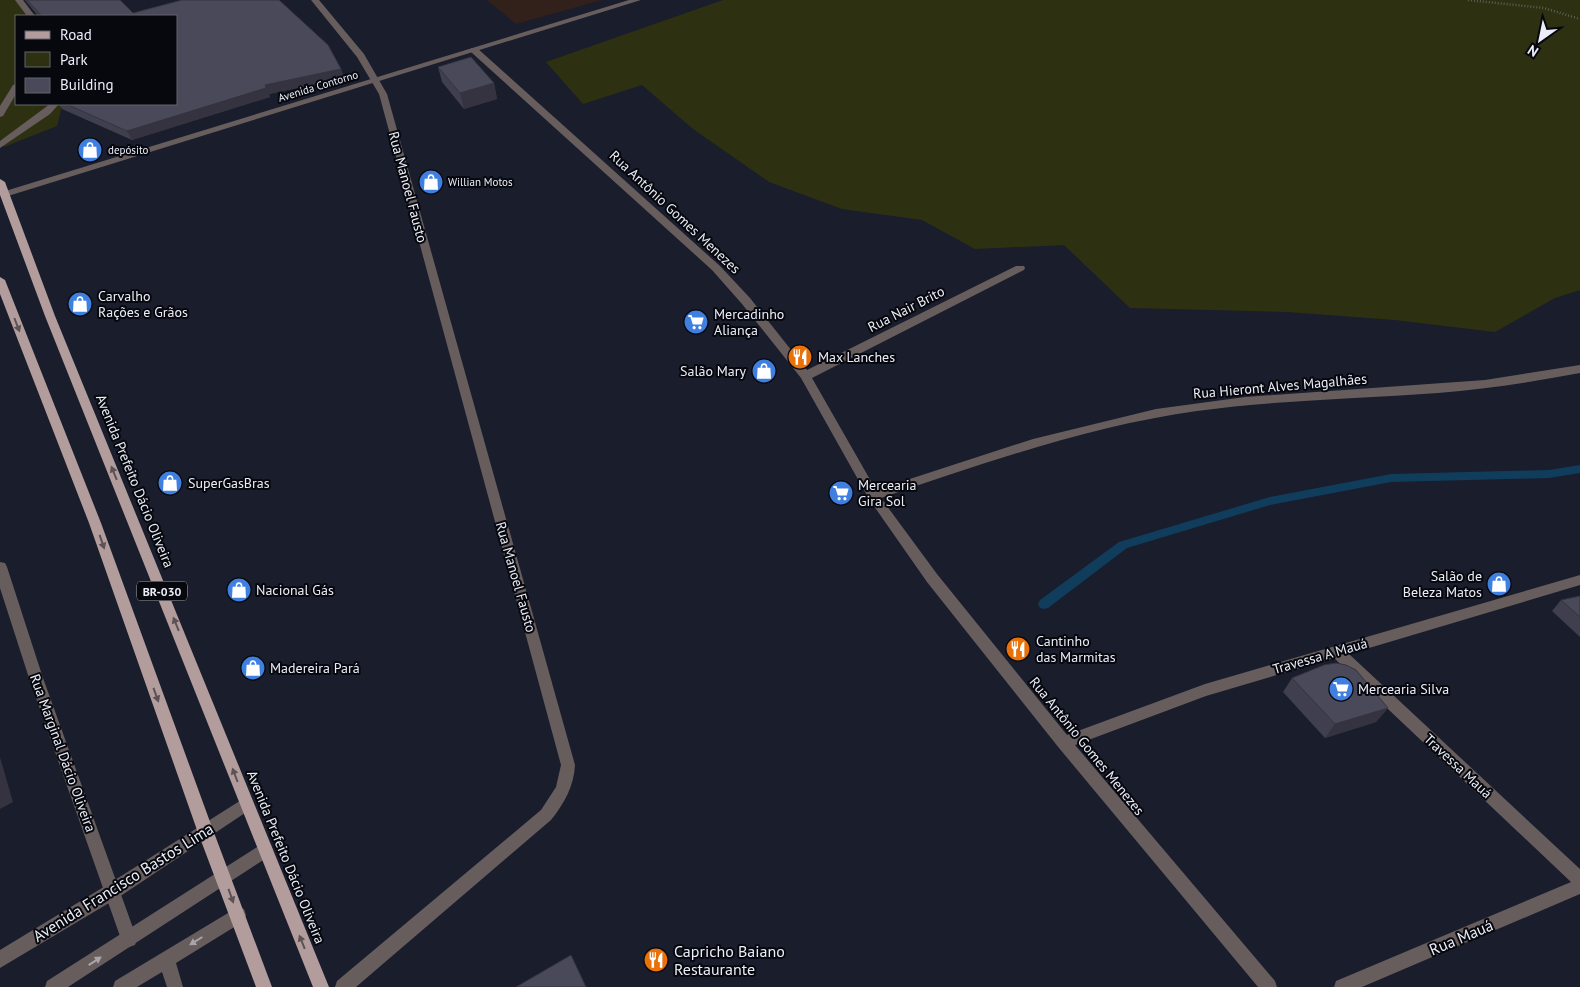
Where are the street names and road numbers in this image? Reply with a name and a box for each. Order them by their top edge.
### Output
street label: Avenida Contorno [276,67,360,105]
street label: Rua Manoel Fausto [385,129,431,245]
street label: Rua Antônio Gomes Menezes [606,147,744,278]
street label: Rua Nair Brito [865,282,947,336]
street label: Rua Hieront Alves Magalhães [1192,369,1368,403]
street label: Avenida Prefeito Dácio Oliveira [92,392,178,570]
street label: Rua Manoel Fausto [492,520,540,634]
road number: BR-030 [137,582,187,600]
street label: Travessa A Mauá [1271,634,1369,678]
street label: Rua Marginal Dácio Oliveira [26,672,100,835]
street label: Rua Antônio Gomes Menezes [1026,673,1148,819]
street label: Travessa Mauá [1420,730,1496,802]
street label: Avenida Prefeito Dácio Oliveira [243,768,329,946]
street label: Avenida Francisco Bastos Lima [29,818,217,946]
street label: Rua Mauá [1426,915,1496,959]

